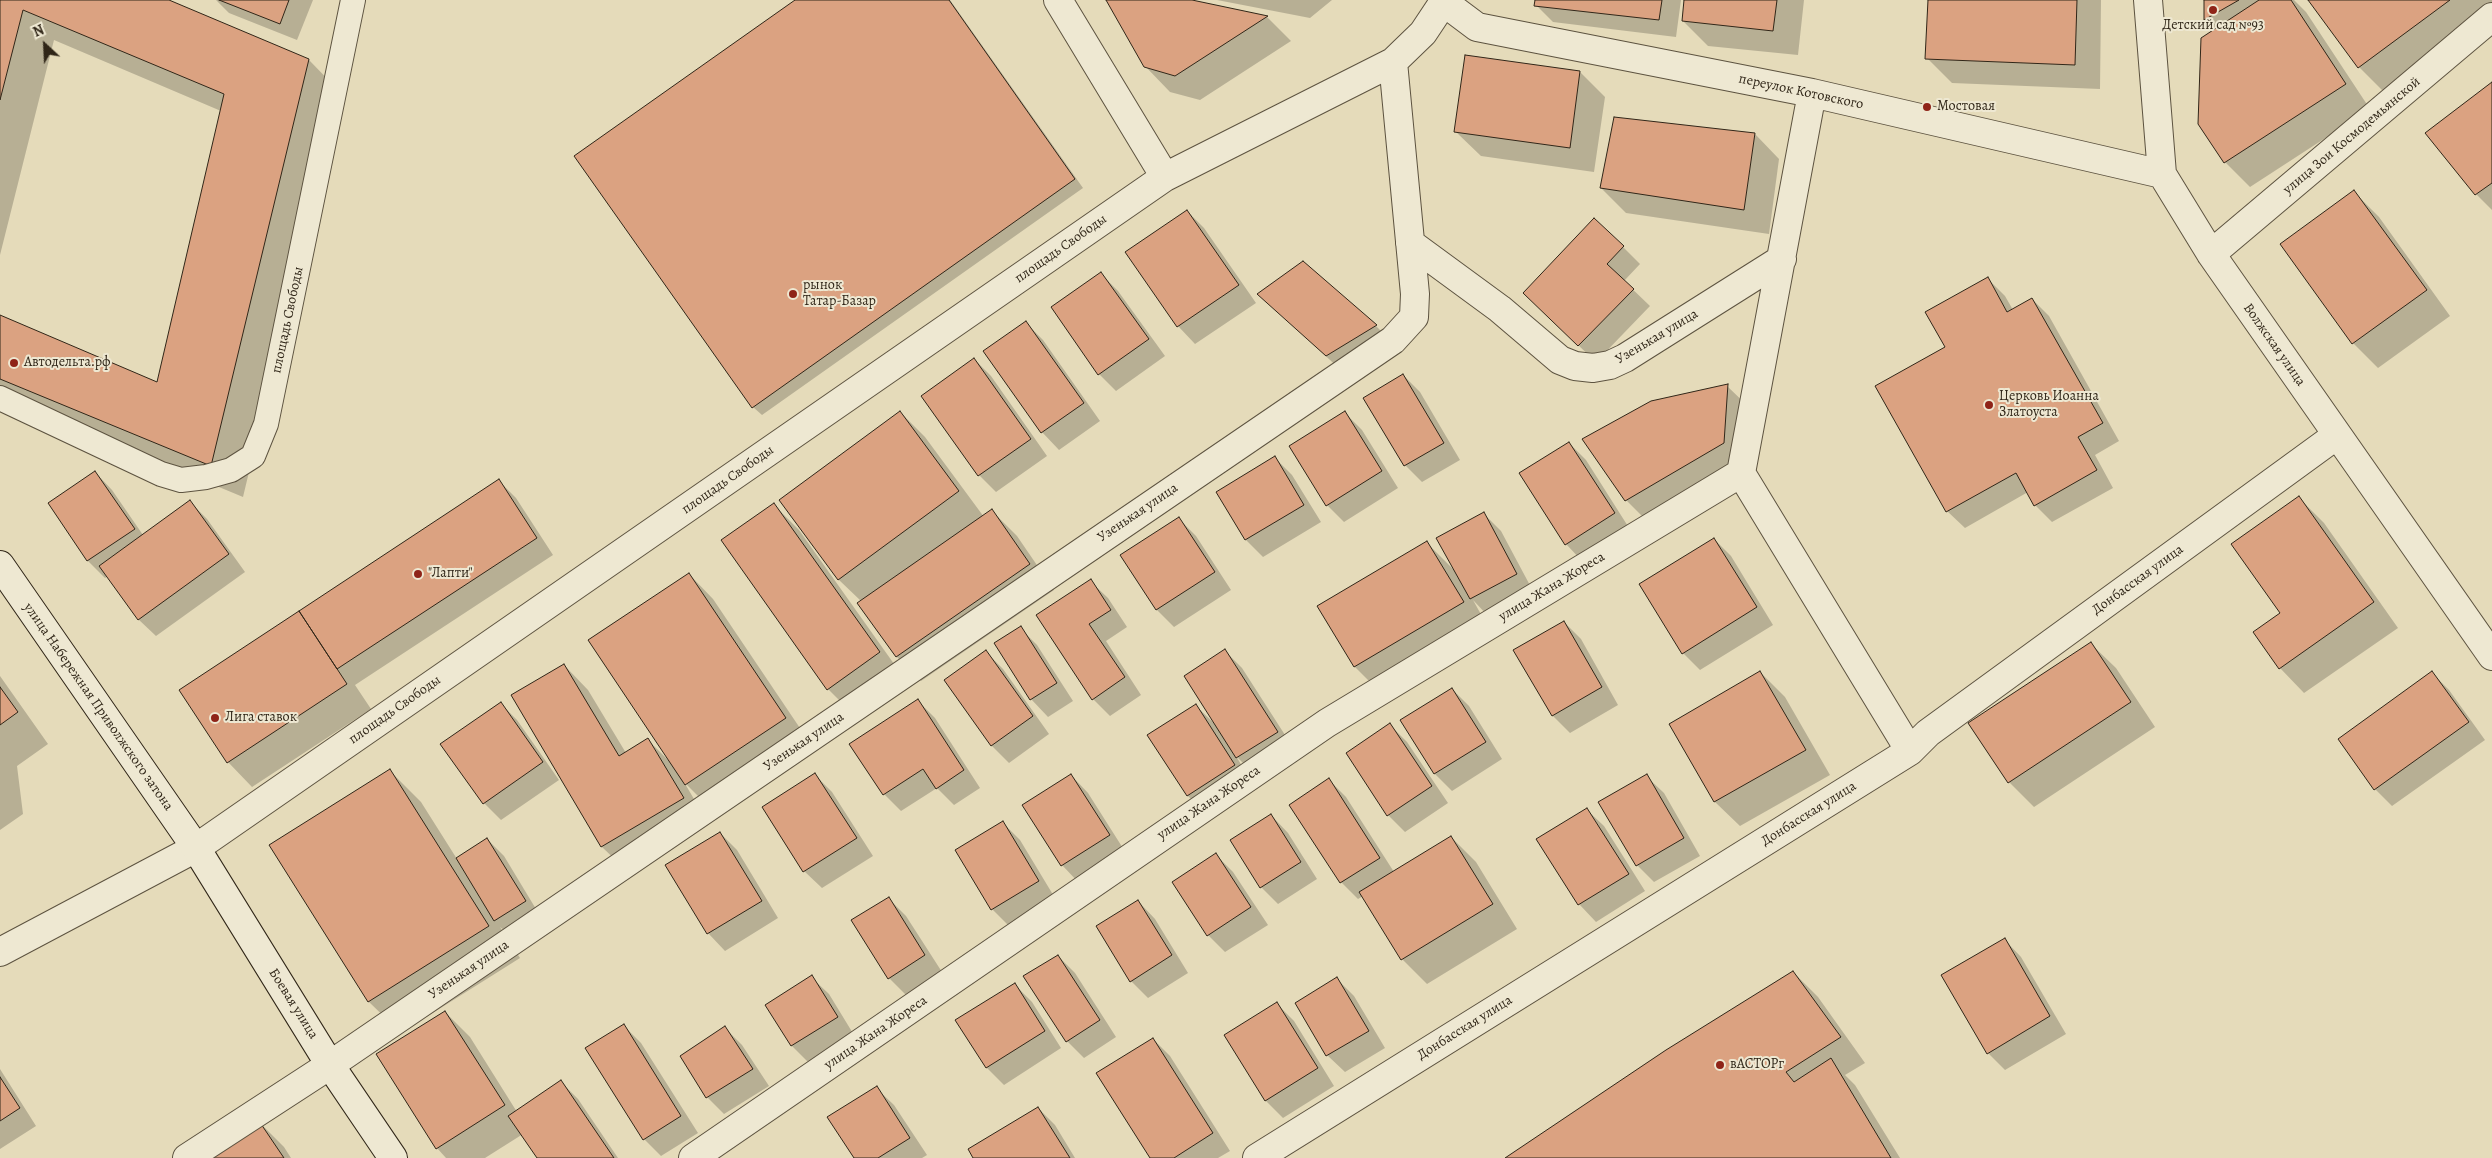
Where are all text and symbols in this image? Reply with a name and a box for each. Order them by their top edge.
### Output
marker: Детский сад №93 [2207,4,2219,16]
place label: Детский сад №93 [2162,18,2264,34]
north arrow [20,20,70,70]
text: N [30,20,47,42]
street label: переулок Котовского [1737,71,1865,113]
street label: улица Зои Космодемьянской [2280,74,2424,198]
place label: Мостовая [1937,99,1995,115]
marker: Мостовая [1921,101,1933,113]
street label: площадь Свободы [1012,211,1110,287]
street label: площадь Свободы [268,265,308,375]
place label: рынок Татар-Базар [803,278,876,310]
marker: рынок Татар-Базар [787,288,799,300]
street label: Волжская улица [2239,300,2309,390]
street label: Узенькая улица [1613,306,1701,368]
place label: Автодельта.рф [24,355,111,371]
marker: Автодельта.рф [8,357,20,369]
place label: Церковь Иоанна Златоуста [1999,389,2099,422]
marker: Церковь Иоанна Златоуста [1983,399,1995,411]
street label: площадь Свободы [679,442,777,518]
street label: Узенькая улица [1095,480,1181,546]
street label: Донбасская улица [2089,541,2187,619]
street label: улица Жана Жореса [1496,549,1608,625]
place label: "Лапти" [428,566,473,582]
marker: "Лапти" [412,568,424,580]
street label: улица Набережная Приволжского затона [19,600,177,814]
street label: площадь Свободы [346,672,444,748]
street label: Узенькая улица [761,709,847,775]
place label: Лига ставок [225,710,297,726]
marker: Лига ставок [209,712,221,724]
street label: улица Жана Жореса [1154,762,1264,844]
street label: Донбасская улица [1758,778,1860,850]
street label: Узенькая улица [426,937,512,1003]
street label: Боевая улица [265,966,321,1042]
street label: улица Жана Жореса [821,992,931,1074]
street label: Донбасская улица [1414,992,1516,1064]
place label: вАСТОРг [1730,1057,1784,1073]
marker: вАСТОРг [1714,1059,1726,1071]

